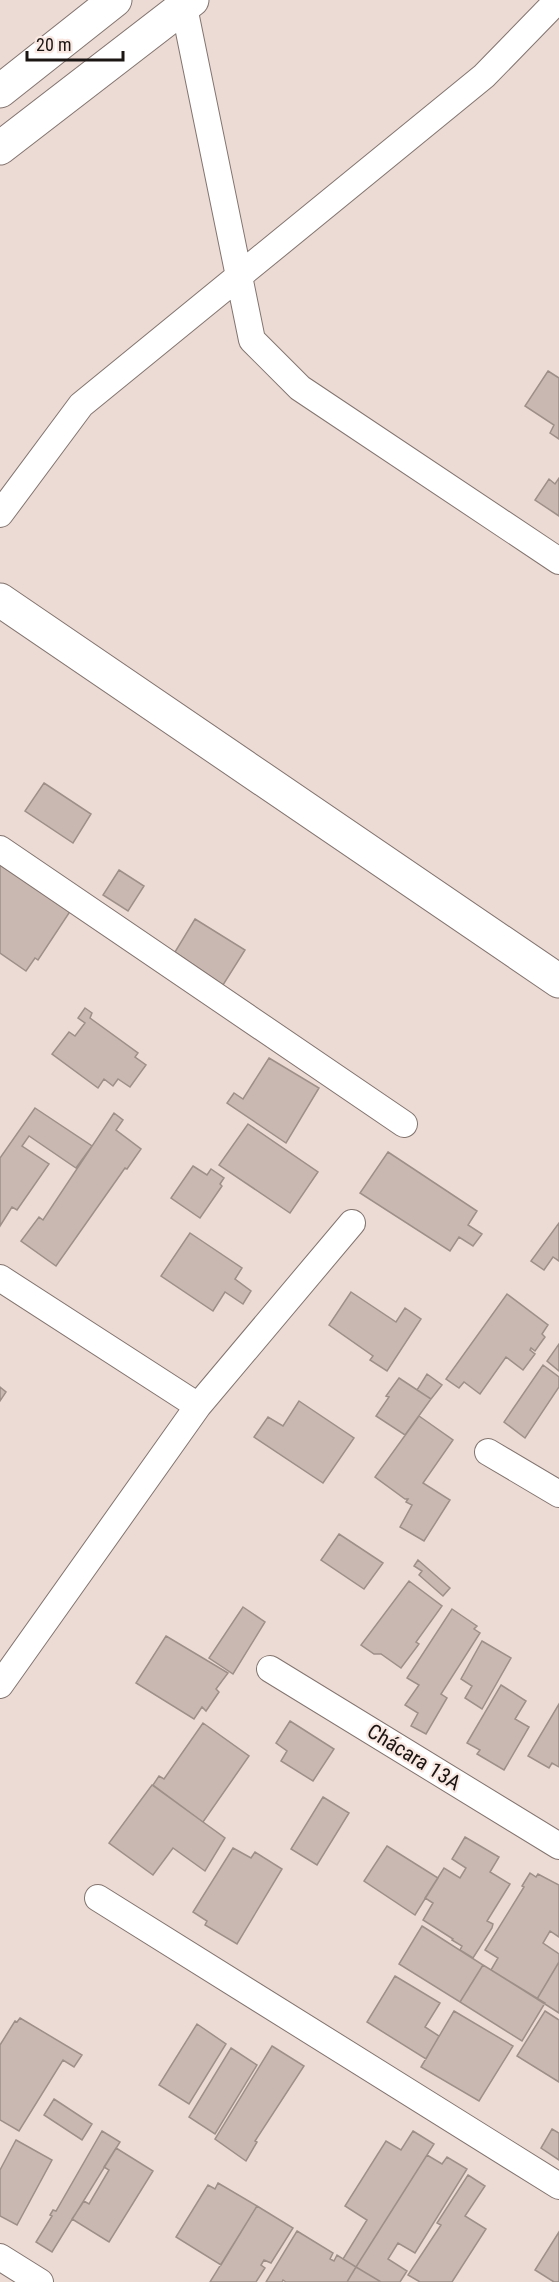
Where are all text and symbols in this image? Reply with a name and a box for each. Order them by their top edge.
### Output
scale bar [27,24,123,62]
text: 20 m [36,34,71,55]
street label: Chácara 13A [363,1719,465,1795]

